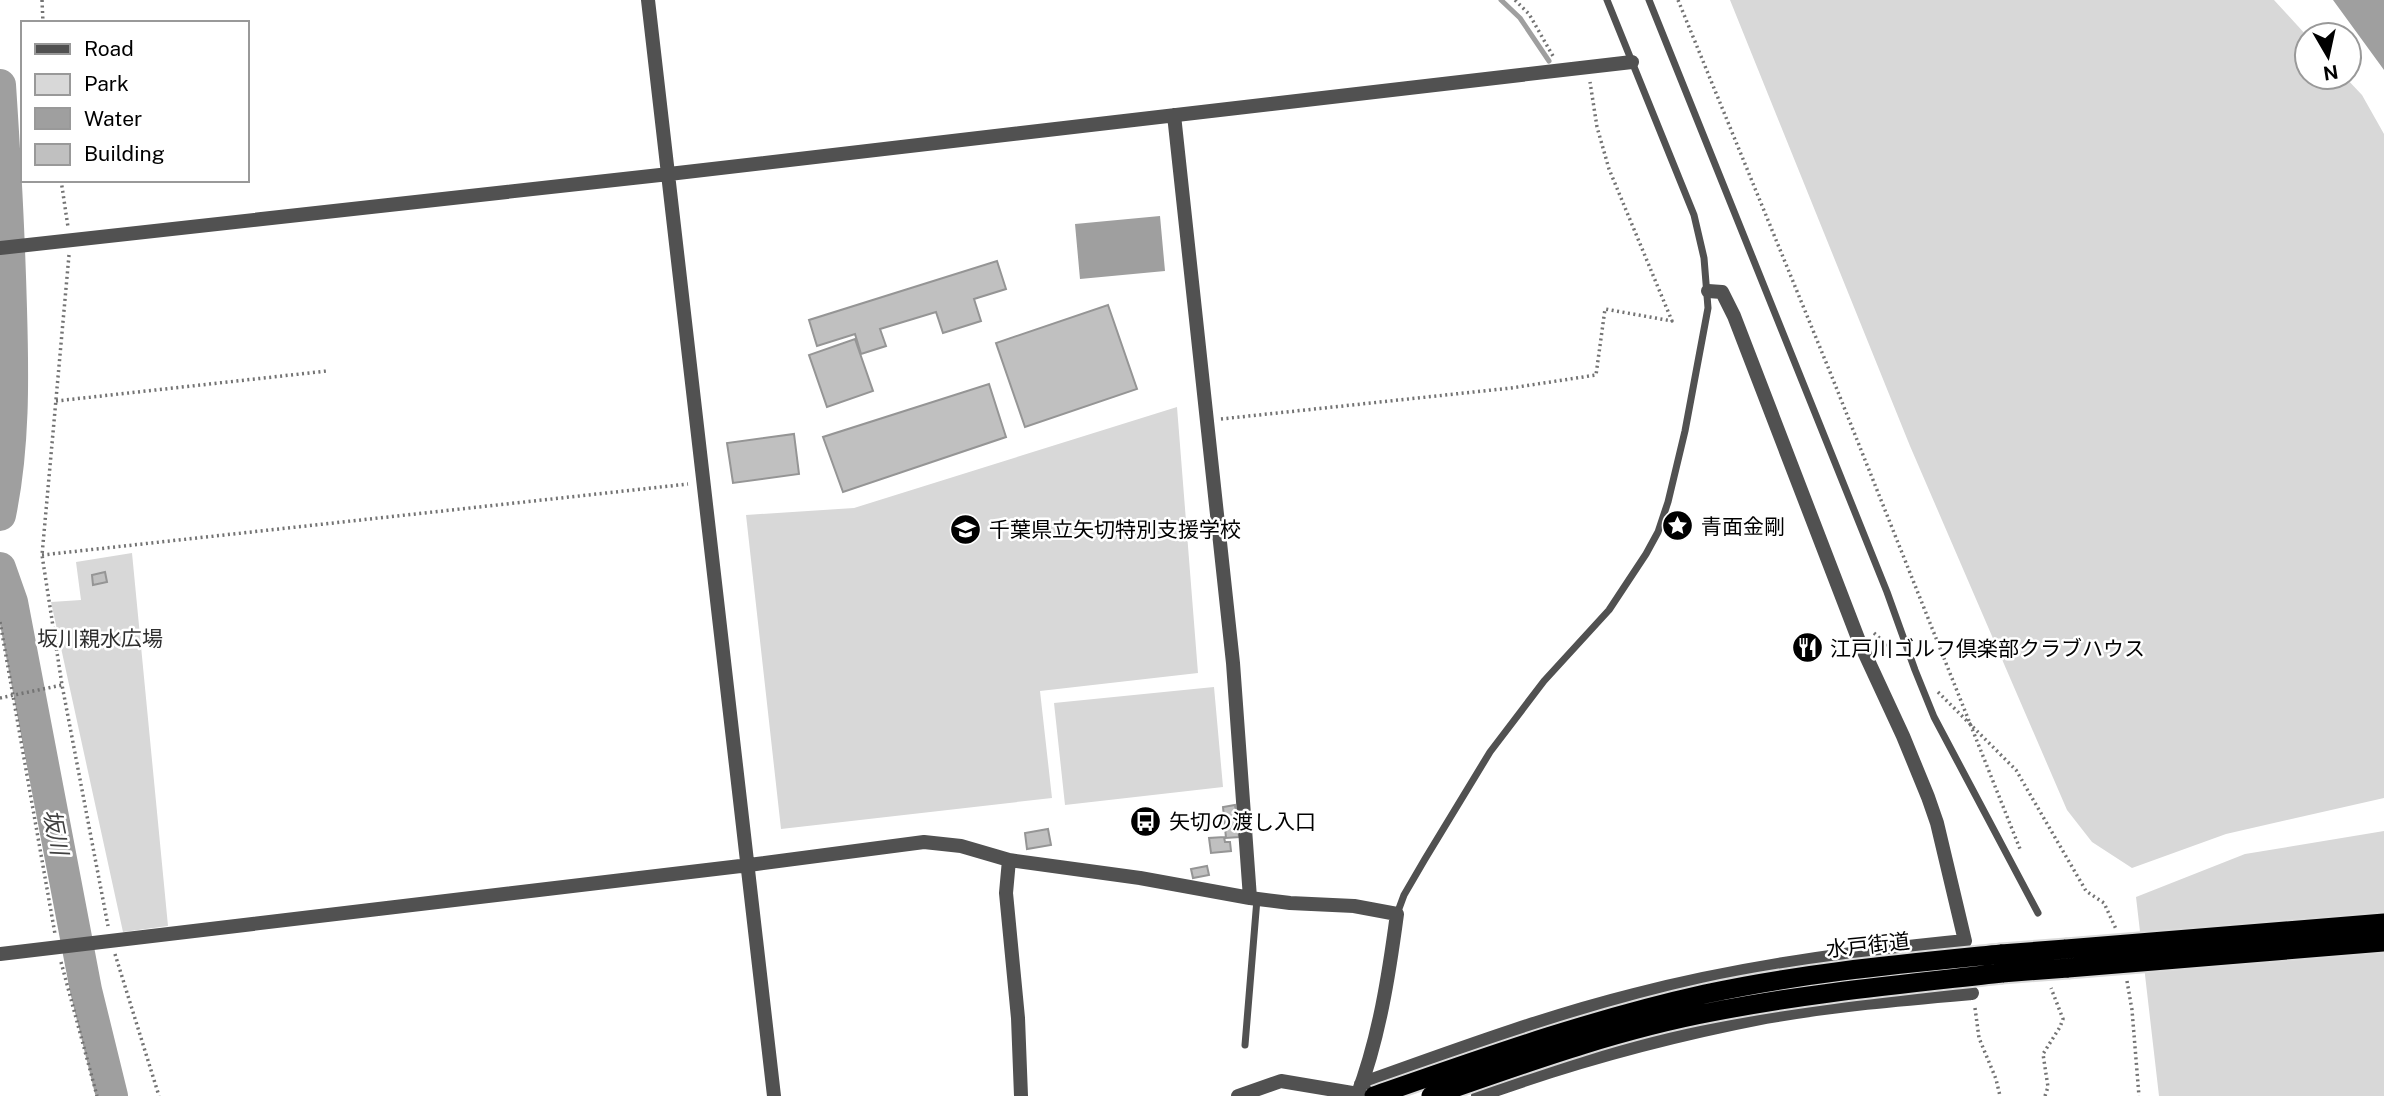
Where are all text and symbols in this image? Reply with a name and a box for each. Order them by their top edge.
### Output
legend [21,21,248,182]
north arrow [2293,21,2363,91]
text: Road [84,36,134,61]
text: N [2322,61,2340,85]
text: Park [84,71,129,96]
text: Water [84,106,142,131]
text: Building [84,141,165,166]
place icon: 青面金剛 [1661,509,1695,543]
school or university icon: 千葉県立矢切特別支援学校 [949,512,983,546]
place label: 青面金剛 [1701,514,1785,539]
place label: 千葉県立矢切特別支援学校 [989,517,1241,542]
park label: 坂川親水広場 [37,626,163,651]
restaurant icon: 江戸川ゴルフ倶楽部クラブハウス [1790,631,1824,665]
place label: 江戸川ゴルフ倶楽部クラブハウス [1830,636,2145,661]
bus stop icon: 矢切の渡し入口 [1129,804,1163,838]
water label: 坂川 [38,807,74,860]
place label: 矢切の渡し入口 [1169,809,1316,834]
street label: 水戸街道 [1825,928,1911,962]

